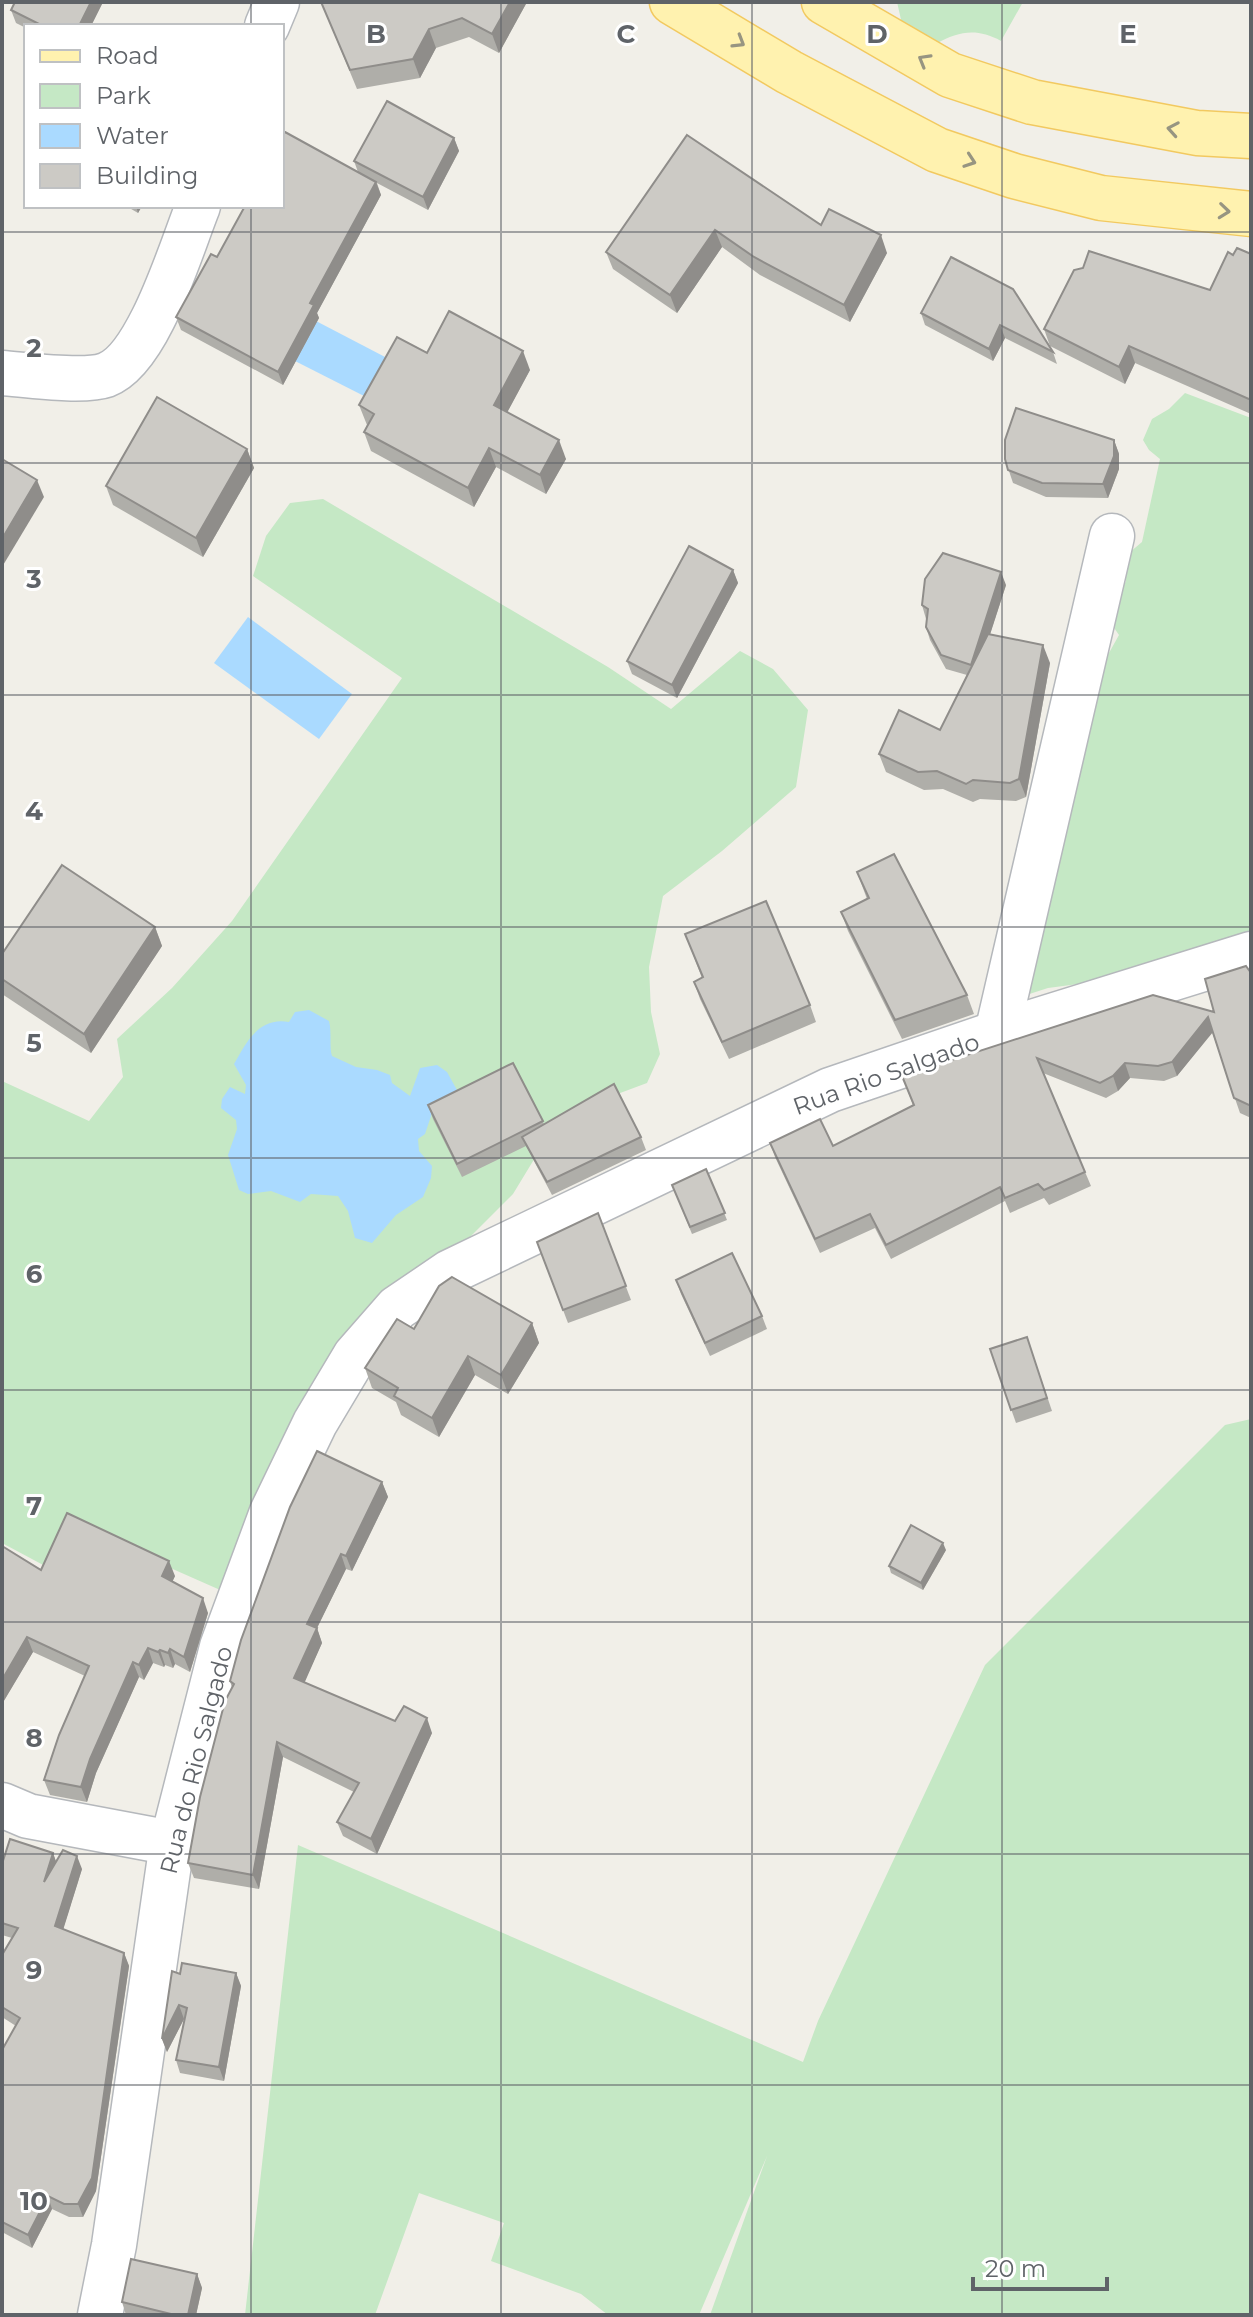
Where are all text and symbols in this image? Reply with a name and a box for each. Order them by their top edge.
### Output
text: B [366,18,386,50]
text: C [617,18,636,50]
text: D [866,18,888,50]
text: E [1119,18,1137,50]
legend [24,24,284,208]
one-way arrow [730,32,745,48]
text: Road [96,41,159,70]
one-way arrow [918,54,933,70]
text: Park [96,81,151,110]
text: Water [96,121,169,150]
one-way arrow [1167,121,1180,138]
one-way arrow [962,151,976,167]
text: Building [96,161,199,190]
one-way arrow [1218,203,1231,220]
text: 2 [26,332,42,364]
text: 3 [25,563,42,595]
text: 4 [25,795,43,827]
text: 5 [26,1027,42,1059]
street label: Rua Rio Salgado [789,1027,983,1121]
text: 6 [26,1258,43,1290]
text: 7 [26,1490,42,1522]
street label: Rua do Rio Salgado [154,1643,238,1877]
text: 8 [25,1722,43,1754]
text: 9 [26,1954,42,1986]
text: 10 [20,2185,48,2217]
scale bar [973,2241,1107,2291]
text: 20 m [985,2254,1046,2283]

